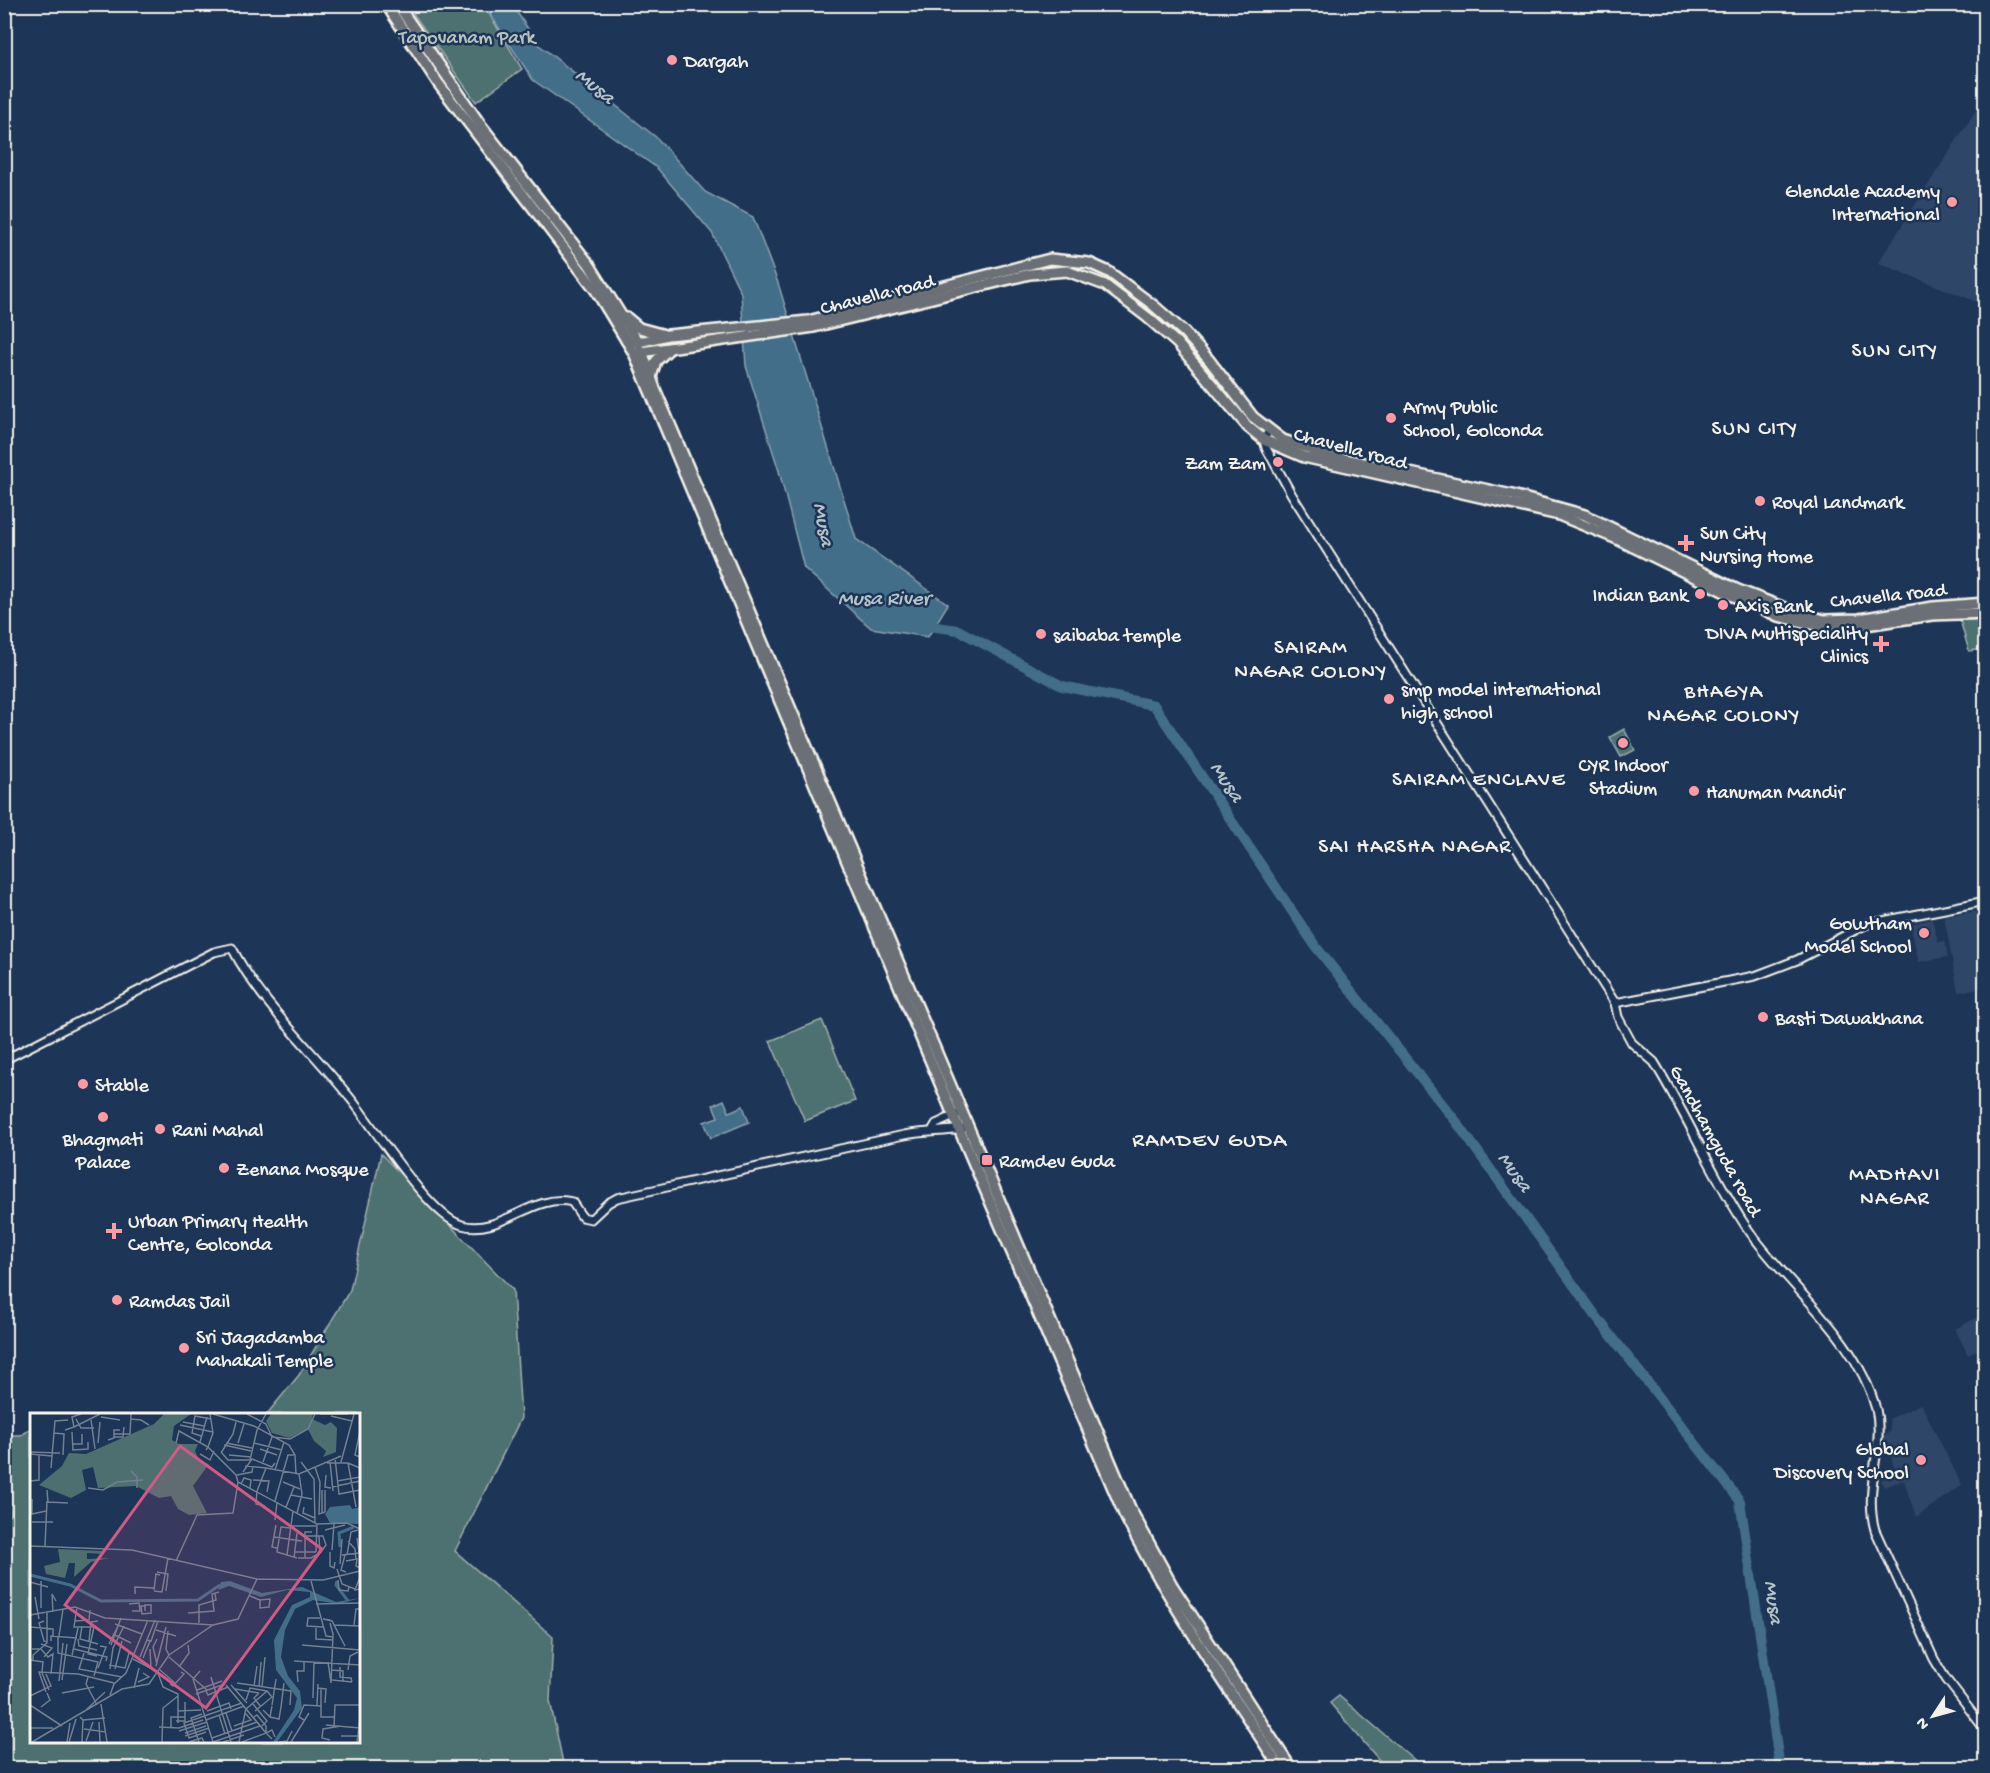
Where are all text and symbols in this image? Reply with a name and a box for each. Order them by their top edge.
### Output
park label: Tapovanam Park [398,28,537,51]
place label: Dargah [682,52,749,75]
marker: Dargah [665,53,679,67]
water label: Musa [569,64,620,112]
place label: Glendale Academy International [1785,182,1940,228]
marker: Glendale Academy International [1945,195,1959,209]
street label: Chavella road [818,271,939,322]
district label: SUN CITY [1852,340,1938,365]
place label: Army Public School, Golconda [1403,398,1544,444]
marker: Army Public School, Golconda [1384,411,1398,425]
district label: SUN CITY [1712,418,1798,443]
street label: Chavella road [1291,424,1412,477]
place label: Zam Zam [1185,454,1266,477]
marker: Zam Zam [1271,455,1285,469]
place label: Royal Landmark [1772,493,1906,516]
marker: Royal Landmark [1753,494,1767,508]
water label: Musa [805,501,838,550]
place label: Sun City Nursing Home [1700,524,1814,570]
marker: Sun City Nursing Home [1677,534,1695,552]
street label: Chavella road [1829,580,1950,615]
place label: Indian Bank [1593,586,1690,609]
marker: Indian Bank [1693,587,1707,601]
water label: Musa River [838,588,935,613]
place label: Axis Bank [1735,597,1816,620]
marker: Axis Bank [1716,598,1730,612]
place label: DIVA Multispeciality Clinics [1704,624,1869,670]
place label: saibaba temple [1053,626,1182,649]
marker: saibaba temple [1034,627,1048,641]
marker: DIVA Multispeciality Clinics [1872,635,1890,653]
district label: SAIRAM NAGAR COLONY [1234,637,1388,686]
place label: smp model international high school [1401,680,1601,726]
district label: BHAGYA NAGAR COLONY [1647,681,1801,730]
marker: smp model international high school [1382,692,1396,706]
marker: CYR Indoor Stadium [1616,736,1630,750]
place label: CYR Indoor Stadium [1578,756,1670,802]
water label: Musa [1202,758,1248,809]
district label: SAIRAM ENCLAVE [1392,769,1566,794]
place label: Hanuman Mandir [1706,783,1846,806]
marker: Hanuman Mandir [1687,784,1701,798]
district label: SAI HARSHA NAGAR [1318,836,1512,861]
place label: Gowtham Model School [1805,914,1912,960]
marker: Gowtham Model School [1917,926,1931,940]
place label: Basti Dawakhana [1774,1009,1924,1032]
marker: Basti Dawakhana [1756,1010,1770,1024]
street label: Gandhamguda road [1663,1062,1766,1223]
place label: Stable [95,1076,150,1099]
marker: Stable [76,1077,90,1091]
marker: Bhagmati Palace [96,1110,110,1124]
place label: Rani Mahal [172,1121,263,1144]
marker: Rani Mahal [153,1122,167,1136]
district label: RAMDEV GUDA [1132,1129,1288,1155]
place label: Bhagmati Palace [61,1130,144,1176]
water label: Musa [1490,1148,1537,1199]
place label: Ramdev Guda [999,1152,1116,1175]
marker: Ramdev Guda [980,1153,994,1167]
place label: Zenana Mosque [236,1160,369,1183]
marker: Zenana Mosque [217,1161,231,1175]
district label: MADHAVI NAGAR [1849,1164,1941,1213]
place label: Urban Primary Health Centre, Golconda [128,1212,308,1258]
marker: Urban Primary Health Centre, Golconda [105,1222,123,1240]
place label: Ramdas Jail [129,1292,230,1315]
marker: Ramdas Jail [110,1293,124,1307]
place label: Sri Jagadamba Mahakali Temple [196,1328,334,1374]
marker: Sri Jagadamba Mahakali Temple [177,1341,191,1355]
inset map [30,1413,360,1743]
place label: Global Discovery School [1772,1440,1909,1486]
marker: Global Discovery School [1914,1453,1928,1467]
water label: Musa [1756,1579,1787,1627]
north arrow [1903,1686,1963,1746]
text: N [1913,1713,1934,1733]

